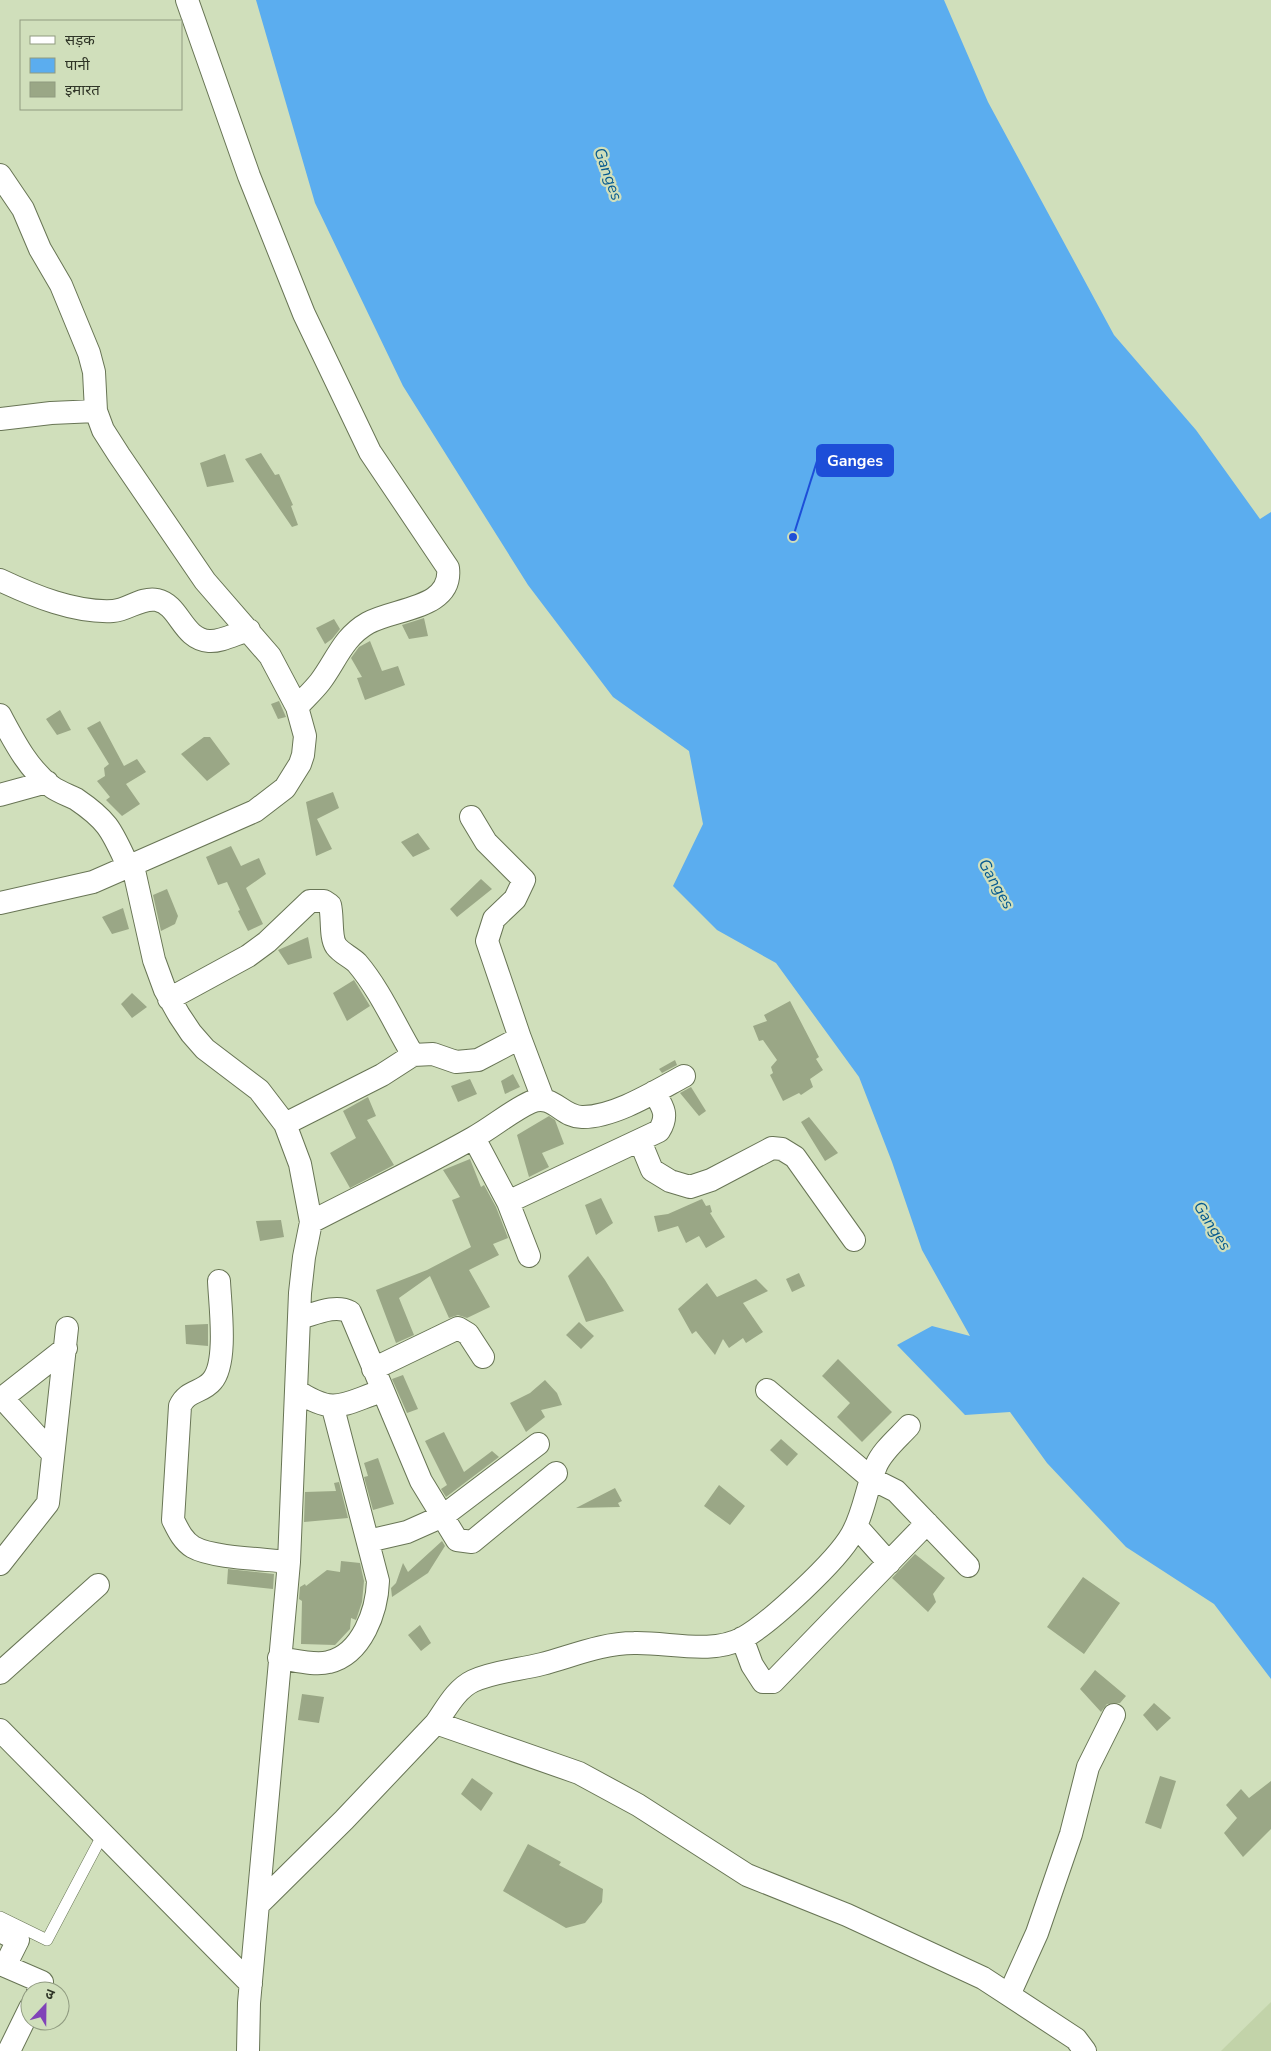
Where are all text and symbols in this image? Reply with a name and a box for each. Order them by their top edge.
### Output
legend [20,20,182,110]
text: सड़क [65,30,95,50]
text: पानी [65,55,91,75]
text: इमारत [65,80,100,100]
water label: Ganges [588,144,628,204]
callout: Ganges [817,445,893,476]
text: Ganges [827,450,883,472]
water label: Ganges [973,855,1019,913]
water label: Ganges [1188,1197,1236,1255]
north arrow [20,1981,70,2031]
text: उ [42,1984,58,2005]

